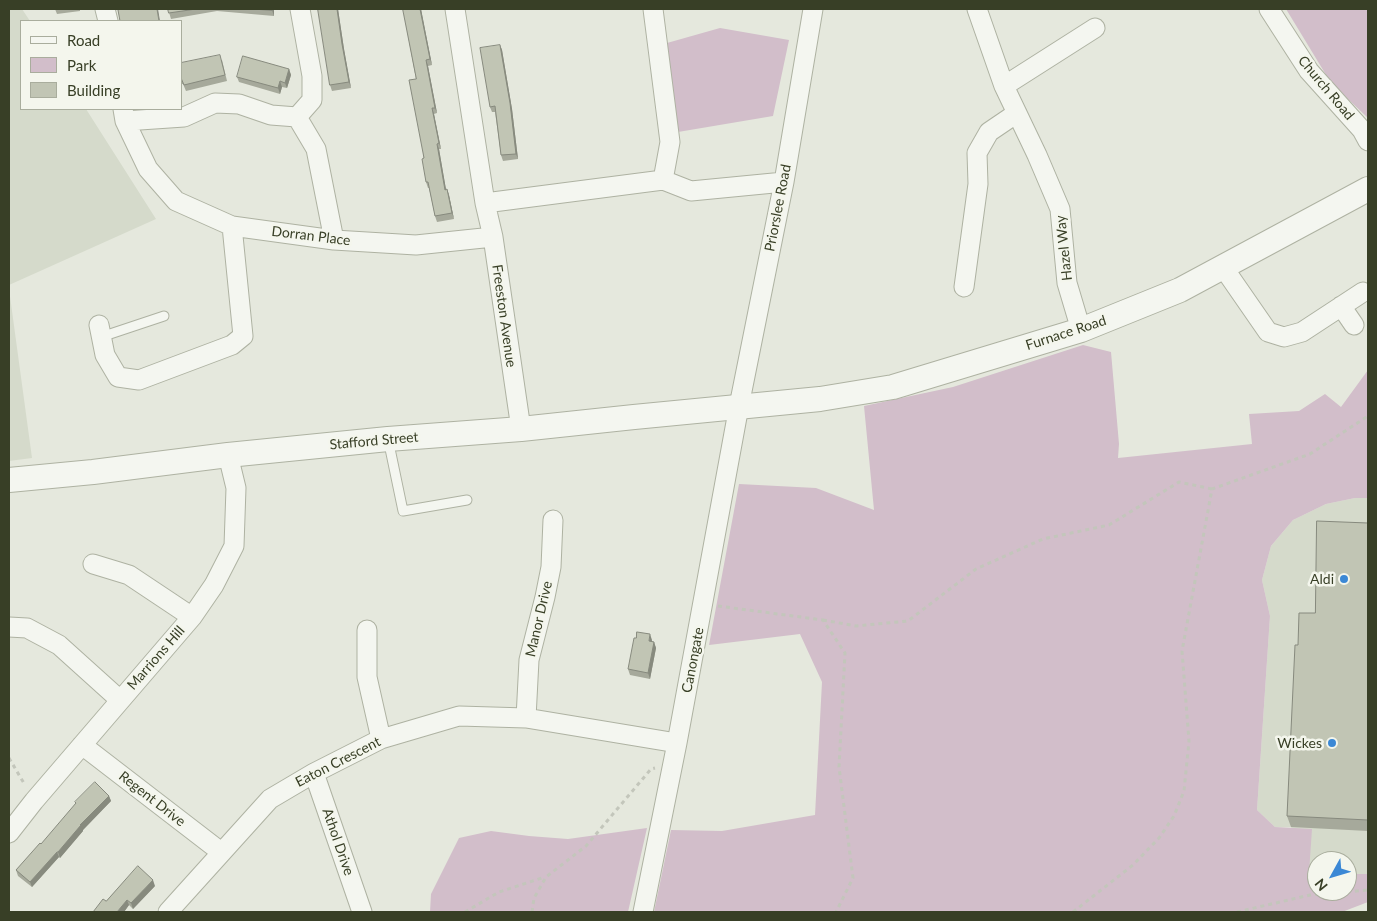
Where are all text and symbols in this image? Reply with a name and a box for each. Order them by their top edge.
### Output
legend [20,20,182,110]
text: Road [67,31,100,49]
street label: Church Road [1294,52,1358,124]
text: Park [67,56,96,74]
text: Building [67,81,120,99]
street label: Priorslee Road [761,163,795,253]
street label: Hazel Way [1052,214,1076,282]
street label: Dorran Place [271,223,351,249]
street label: Freeston Avenue [488,264,520,368]
street label: Furnace Road [1024,312,1108,354]
street label: Stafford Street [329,429,419,453]
place label: Aldi [1310,571,1334,587]
marker: Aldi [1338,573,1350,585]
street label: Manor Drive [522,579,556,659]
street label: Marrions Hill [124,623,188,693]
street label: Canongate [678,626,708,694]
street label: Eaton Crescent [293,733,383,791]
place label: Wickes [1277,735,1322,751]
marker: Wickes [1326,737,1338,749]
street label: Regent Drive [115,768,189,830]
street label: Athol Drive [319,806,357,878]
north arrow [1307,851,1357,901]
text: N [1311,876,1331,895]

